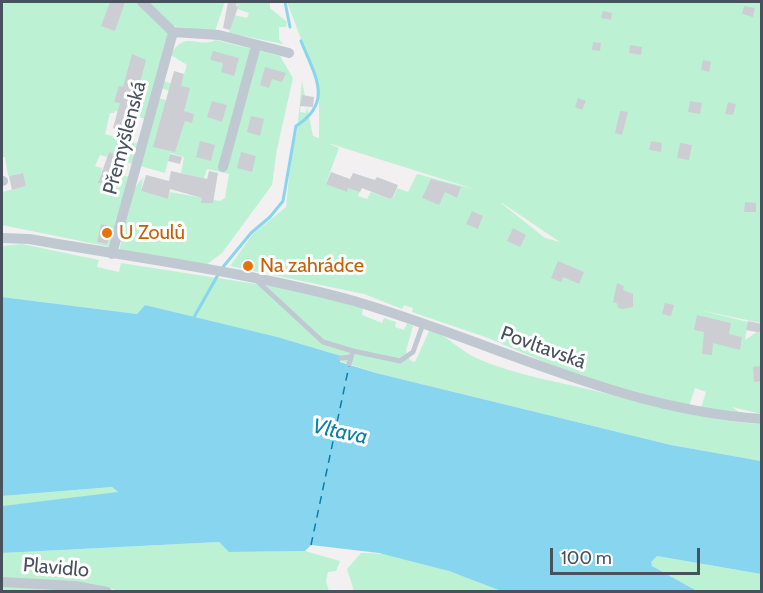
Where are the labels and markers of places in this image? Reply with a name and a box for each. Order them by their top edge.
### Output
place label: U Zoulů [119,221,185,245]
marker: U Zoulů [100,226,114,240]
place label: Na zahrádce [260,254,364,278]
marker: Na zahrádce [241,259,255,273]

